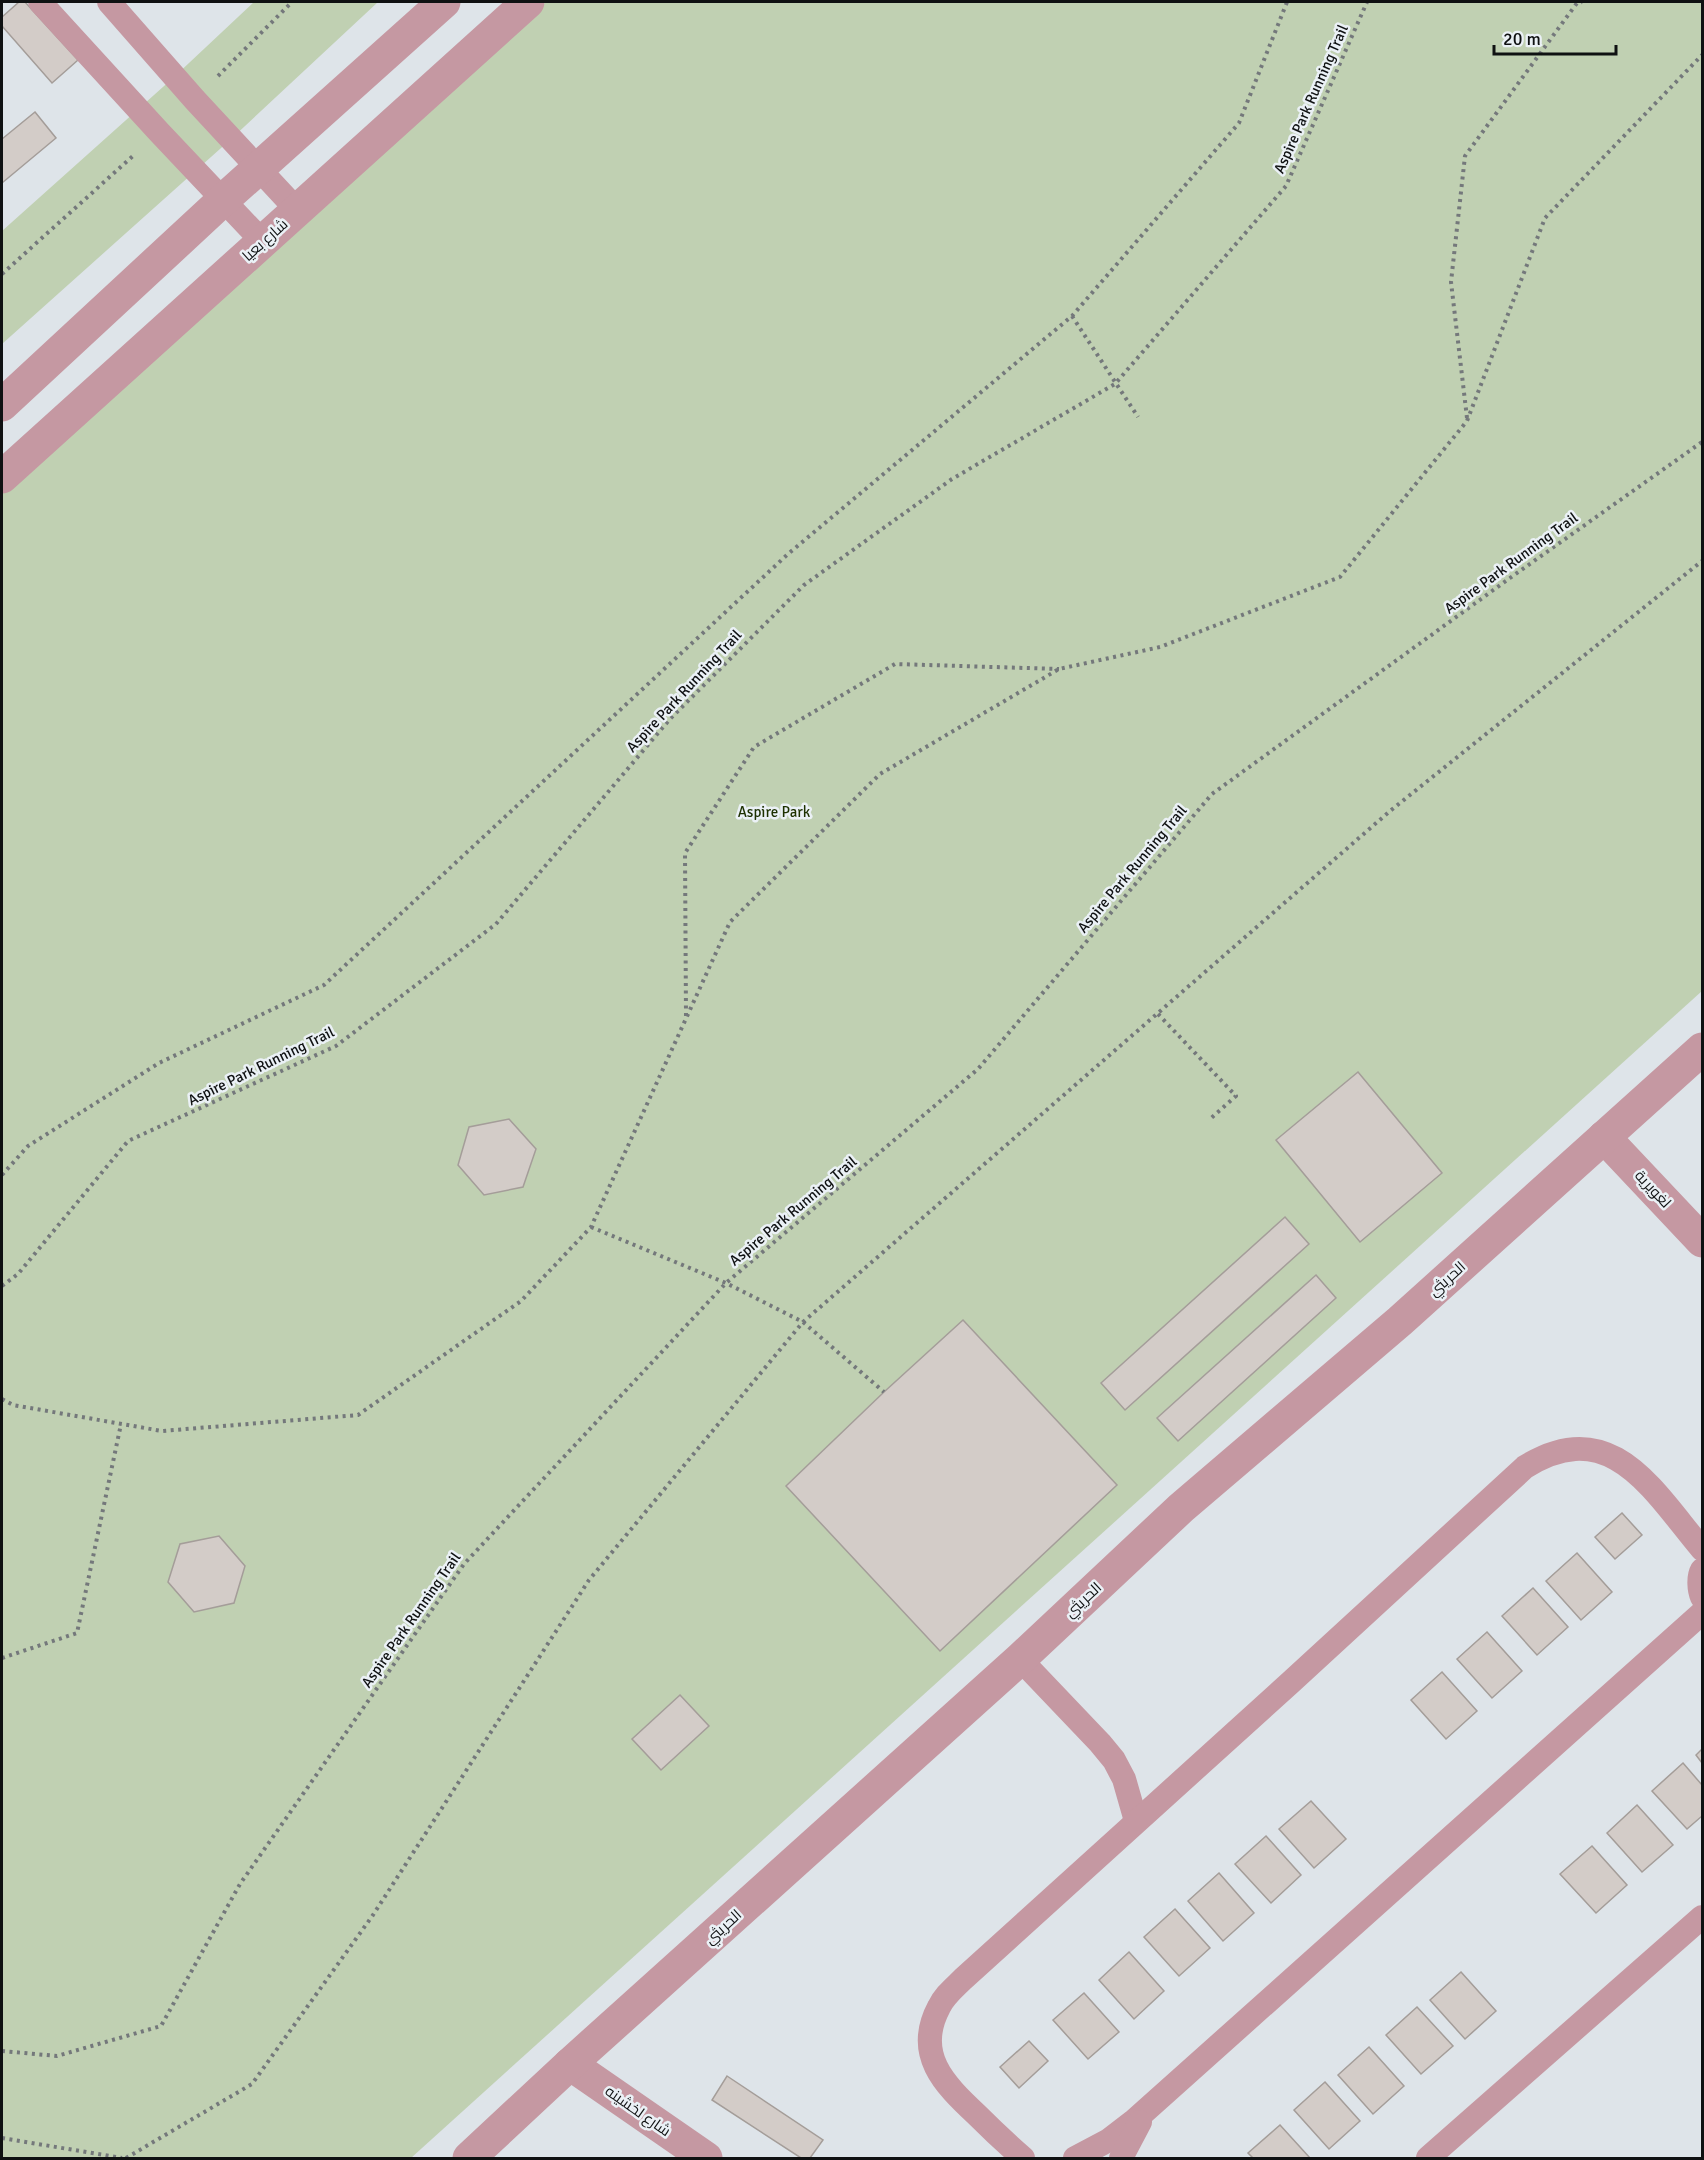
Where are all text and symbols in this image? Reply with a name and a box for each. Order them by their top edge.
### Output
scale bar [1494,18,1616,56]
street label: Aspire Park Running Trail [1270,22,1352,176]
text: 20 m [1503,28,1541,50]
street label: شارع بعيا [239,215,293,266]
street label: Aspire Park Running Trail [1441,508,1581,618]
street label: Aspire Park Running Trail [623,626,745,756]
street label: Aspire Park Running Trail [1073,802,1191,936]
park label: Aspire Park [738,803,811,821]
street label: Aspire Park Running Trail [185,1023,337,1109]
street label: Aspire Park Running Trail [726,1152,860,1270]
street label: لغويرية [1631,1167,1675,1211]
street label: الحريثي [1425,1258,1471,1302]
street label: Aspire Park Running Trail [358,1549,464,1691]
street label: الحريثي [1061,1579,1107,1624]
street label: الحريثي [701,1906,747,1950]
street label: شارع لخشينه [601,2082,674,2142]

